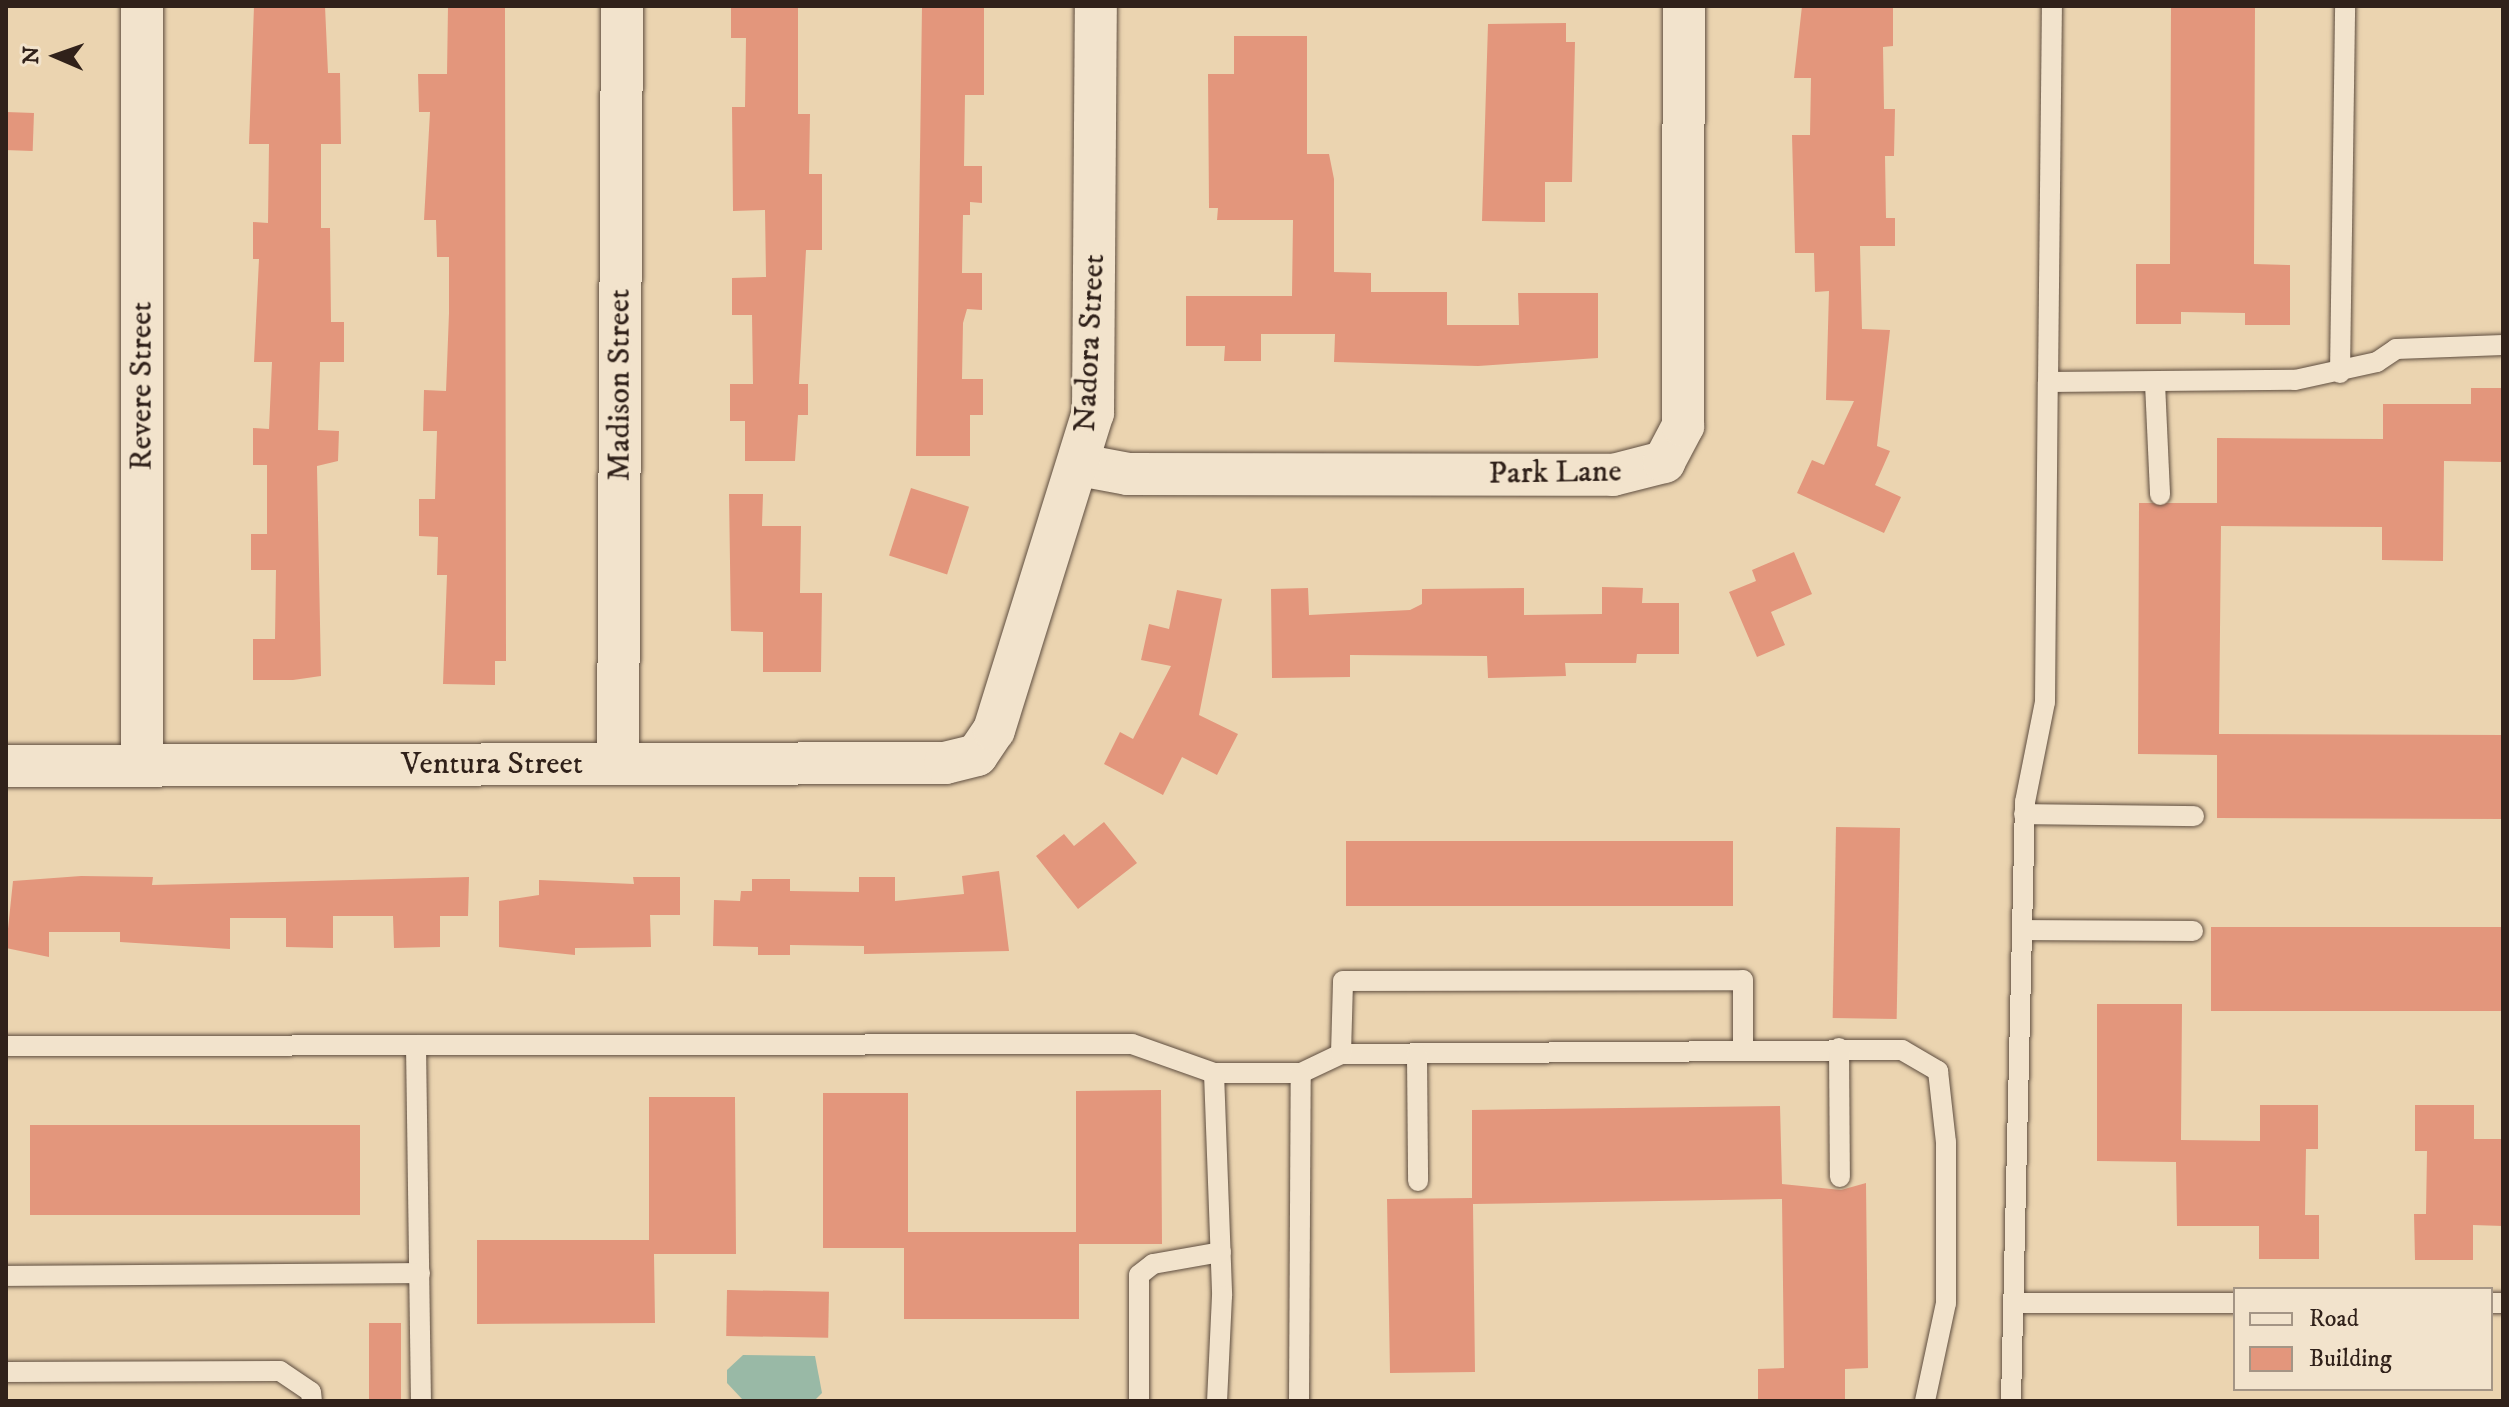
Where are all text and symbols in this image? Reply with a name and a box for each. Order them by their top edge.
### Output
north arrow [16,16,96,96]
text: N [18,46,45,65]
street label: Nadora Street [1066,253,1114,433]
street label: Madison Street [601,289,639,481]
street label: Revere Street [123,301,161,471]
street label: Park Lane [1488,453,1622,493]
street label: Ventura Street [401,745,583,783]
legend [2233,1287,2493,1391]
text: Road [2309,1304,2359,1334]
text: Building [2309,1344,2392,1374]

